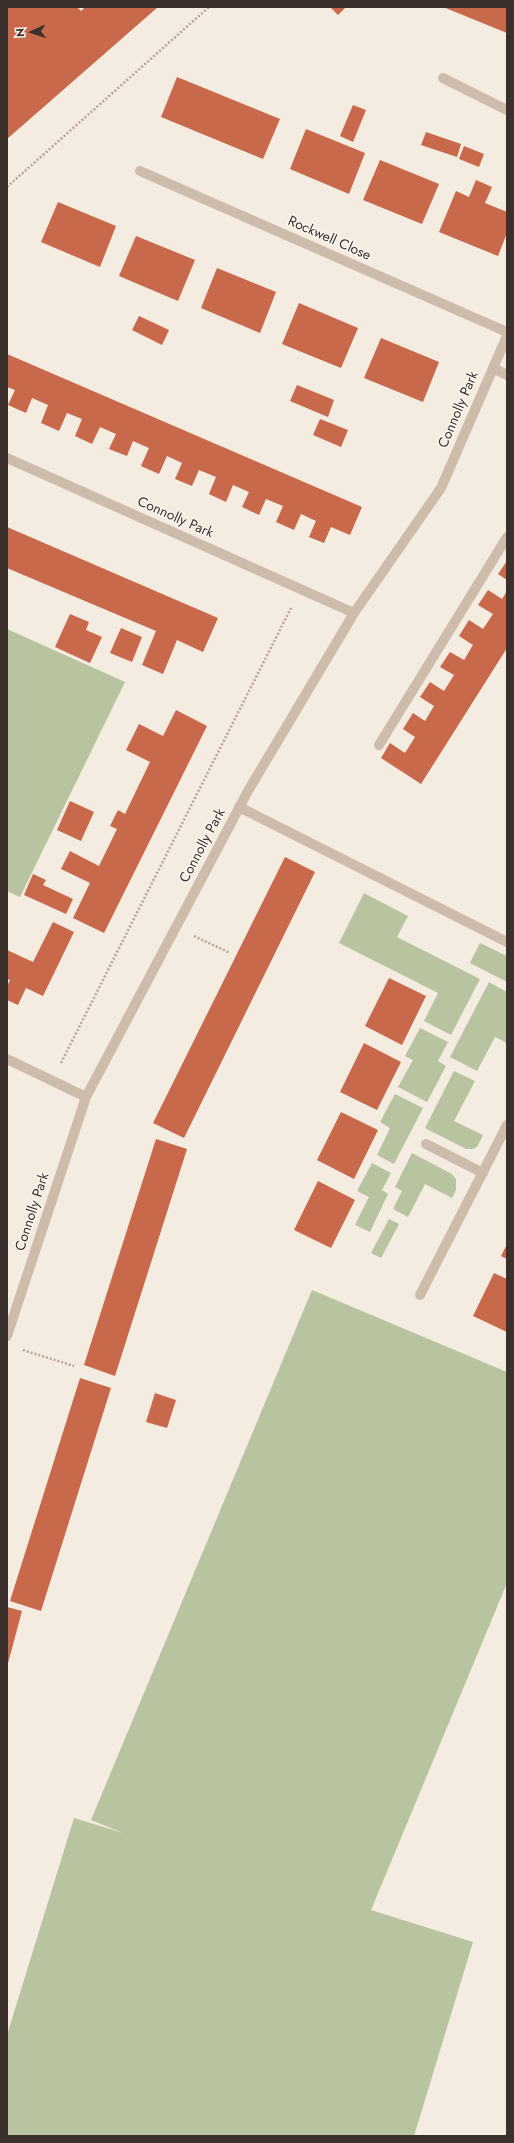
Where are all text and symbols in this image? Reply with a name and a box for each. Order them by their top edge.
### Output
north arrow [12,12,52,52]
text: N [12,28,28,37]
street label: Rockwell Close [285,213,373,265]
street label: Connolly Park [435,369,483,451]
street label: Connolly Park [134,494,216,542]
street label: Connolly Park [176,806,230,886]
street label: Connolly Park [12,1171,54,1253]

